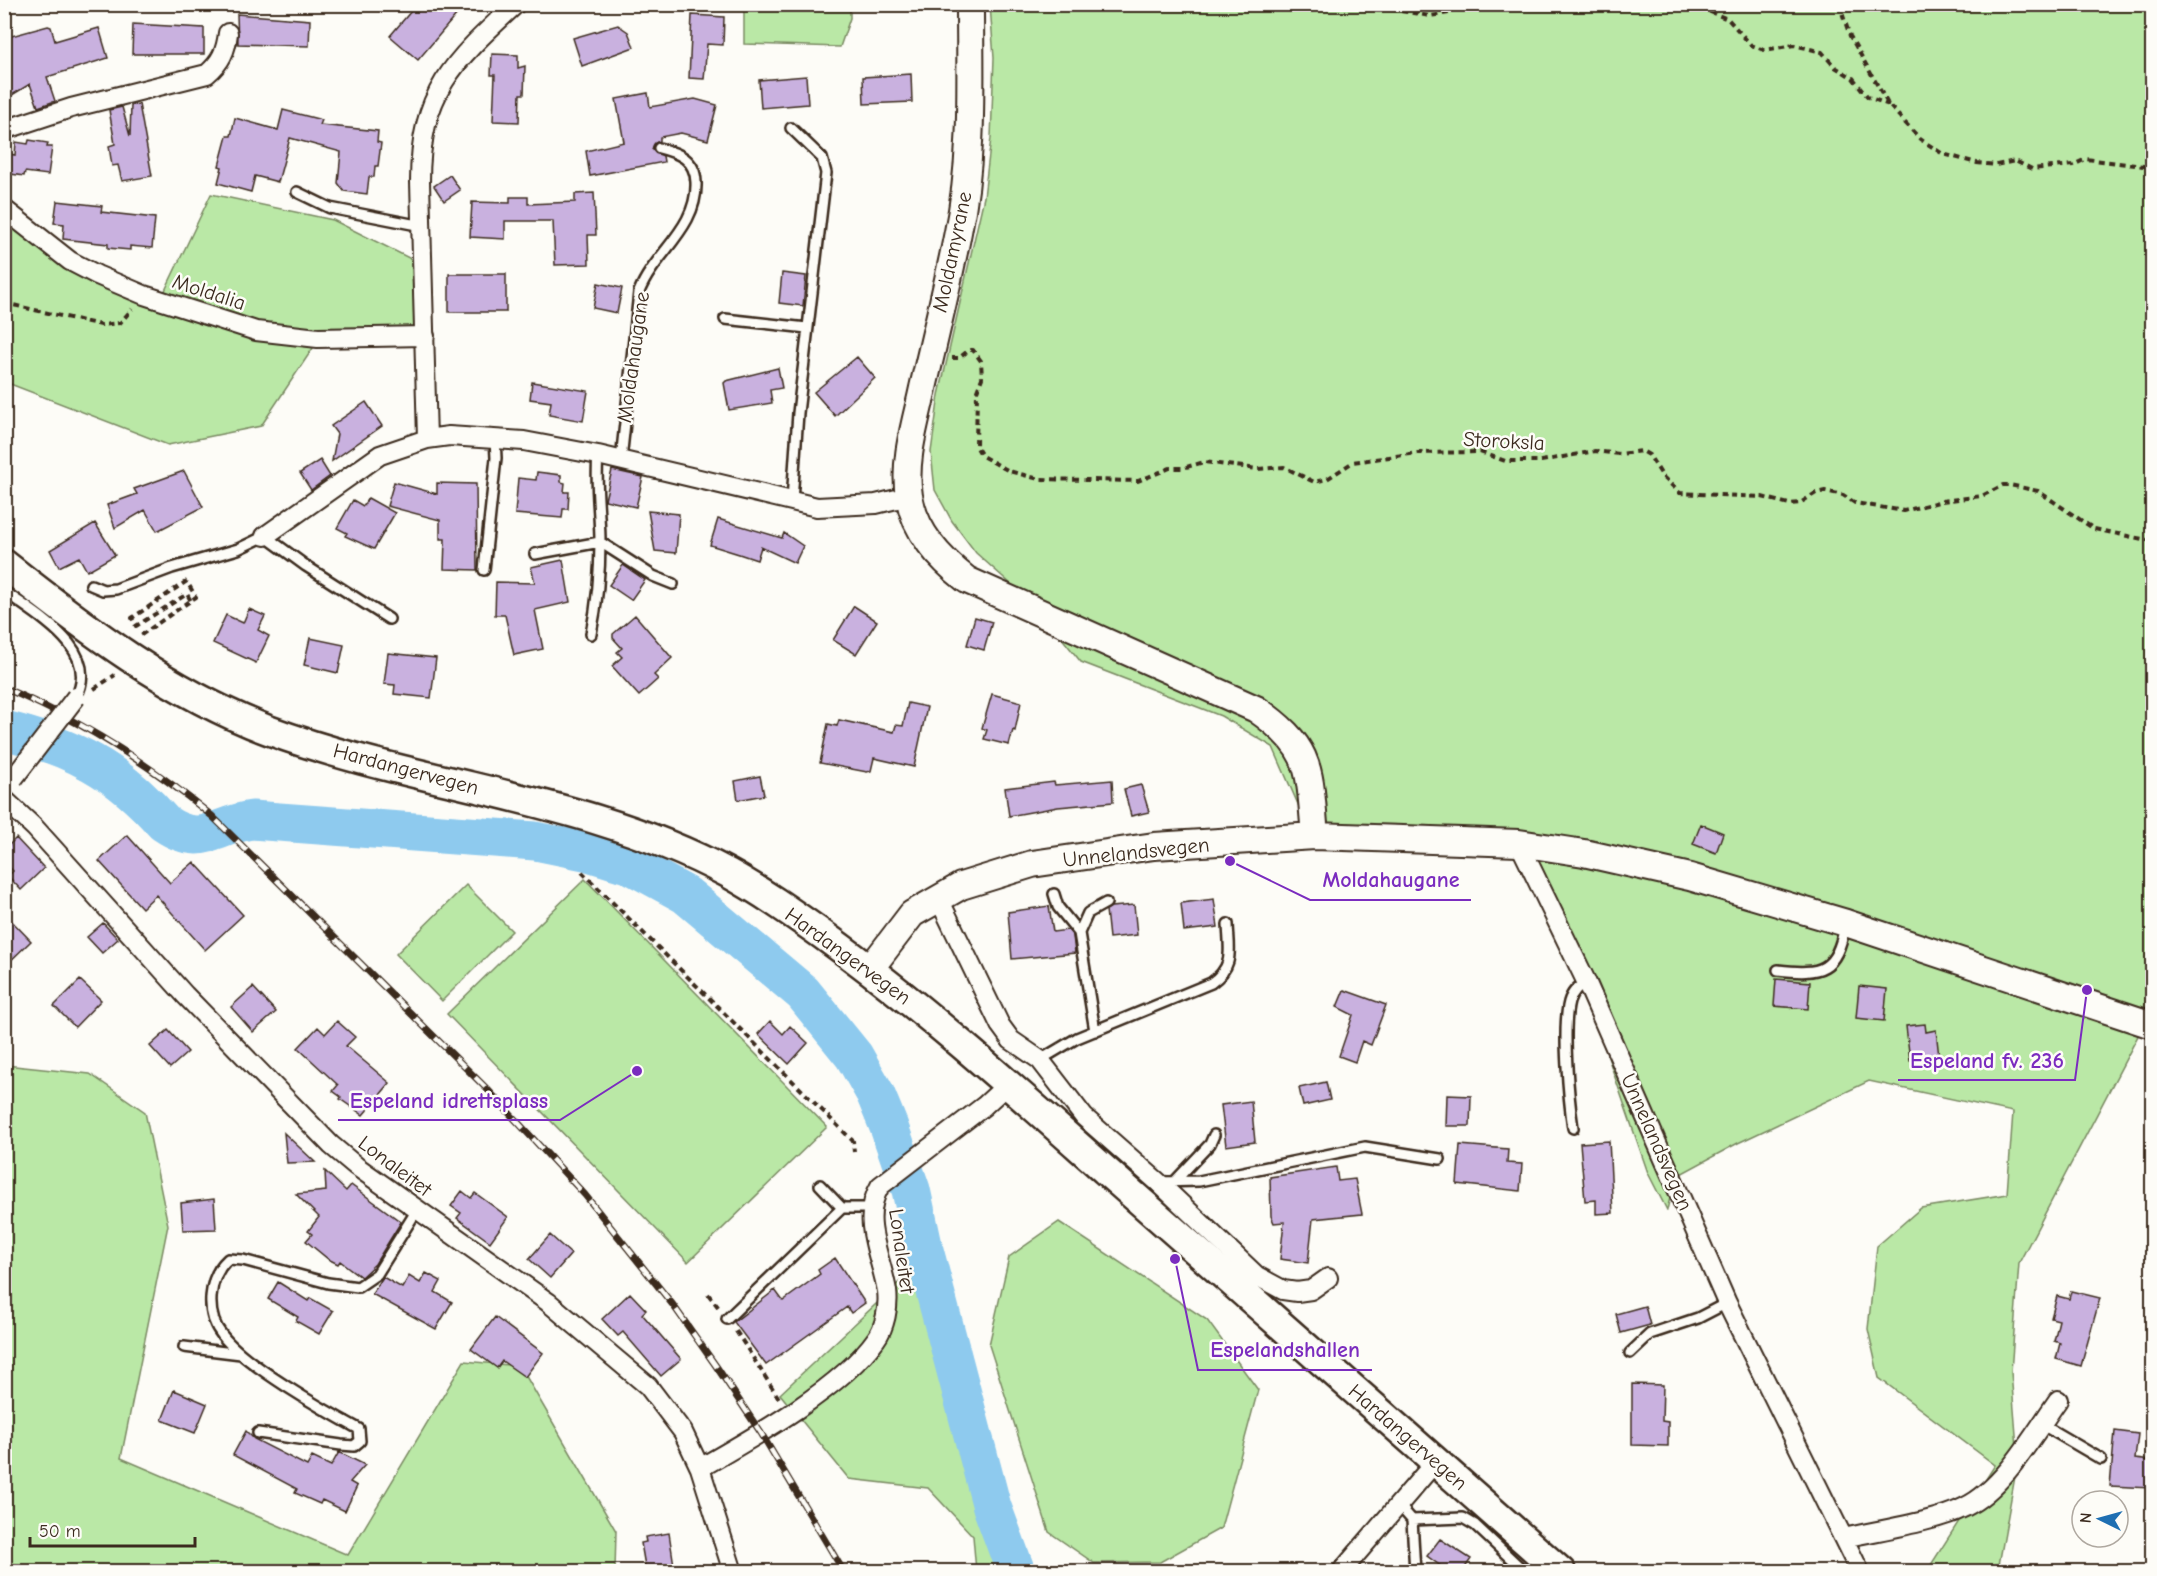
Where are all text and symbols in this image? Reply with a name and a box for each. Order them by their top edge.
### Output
street label: Moldamyrane [927,189,977,315]
street label: Moldalia [169,269,249,315]
street label: Moldahaugane [612,290,654,424]
street label: Storoksla [1463,427,1545,455]
street label: Hardangervegen [331,738,481,800]
street label: Unnelandsvegen [1061,832,1211,872]
callout: Moldahaugane [1310,860,1471,900]
text: Moldahaugane [1322,867,1460,893]
street label: Hardangervegen [780,902,916,1010]
callout: Espeland fv. 236 [1898,1040,2075,1080]
text: Espeland fv. 236 [1910,1048,2064,1074]
street label: Unnelandsvegen [1616,1070,1698,1214]
callout: Espeland idrettsplass [338,1080,560,1120]
text: Espeland idrettsplass [350,1088,548,1114]
street label: Lonaleitet [354,1131,437,1202]
street label: Lonaleitet [884,1207,920,1296]
callout: Espelandshallen [1198,1330,1372,1370]
text: Espelandshallen [1210,1337,1360,1363]
street label: Hardangervegen [1344,1379,1472,1495]
north arrow [2070,1489,2130,1549]
scale bar [30,1510,195,1548]
text: N [2077,1512,2095,1524]
text: 50 m [39,1521,81,1542]

